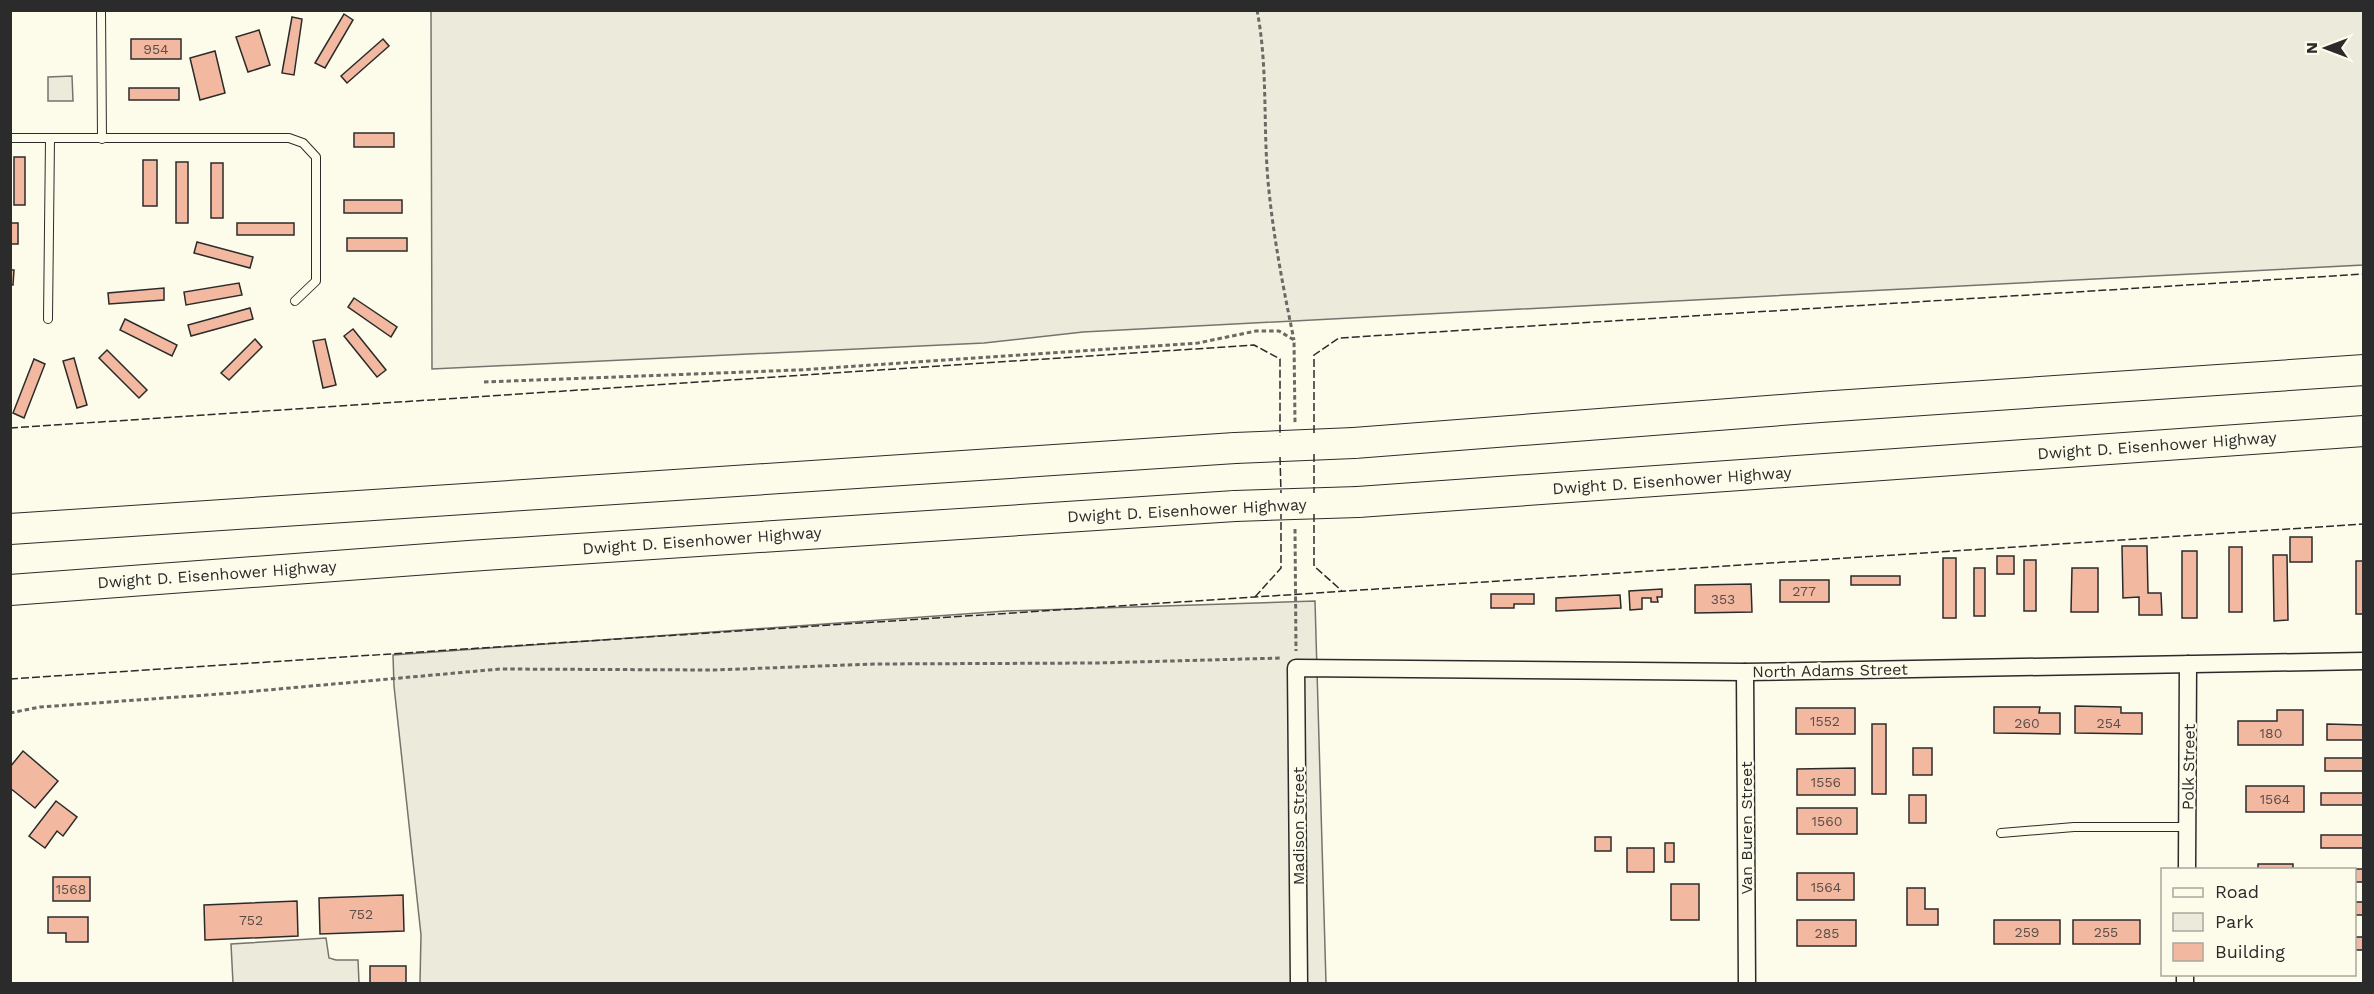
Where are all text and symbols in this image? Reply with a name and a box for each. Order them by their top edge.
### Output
north arrow [2296,18,2356,78]
house number: 954 [143,41,169,57]
text: N [2302,42,2321,54]
street label: Dwight D. Eisenhower Highway [2037,428,2278,463]
street label: Dwight D. Eisenhower Highway [1552,463,1793,498]
street label: Dwight D. Eisenhower Highway [1067,495,1308,526]
street label: Dwight D. Eisenhower Highway [582,523,823,558]
street label: Dwight D. Eisenhower Highway [97,557,338,592]
house number: 277 [1792,583,1816,599]
house number: 353 [1711,591,1735,607]
street label: North Adams Street [1752,660,1908,681]
house number: 1552 [1810,713,1840,729]
house number: 260 [2014,715,2040,731]
house number: 254 [2097,715,2121,731]
street label: Polk Street [2178,723,2199,810]
house number: 180 [2260,725,2282,741]
street label: Van Buren Street [1737,761,1756,895]
street label: Madison Street [1289,766,1308,885]
house number: 1556 [1811,774,1841,790]
house number: 1564 [2260,791,2290,807]
house number: 1560 [1812,813,1842,829]
legend [2161,868,2356,976]
house number: 1564 [1811,879,1841,895]
house number: 1568 [56,881,86,897]
text: Road [2215,881,2259,902]
house number: 752 [349,906,373,922]
text: Park [2215,911,2254,932]
house number: 752 [239,912,263,928]
house number: 259 [2015,924,2039,940]
house number: 255 [2094,924,2118,940]
house number: 285 [1815,925,1839,941]
text: Building [2215,941,2285,962]

